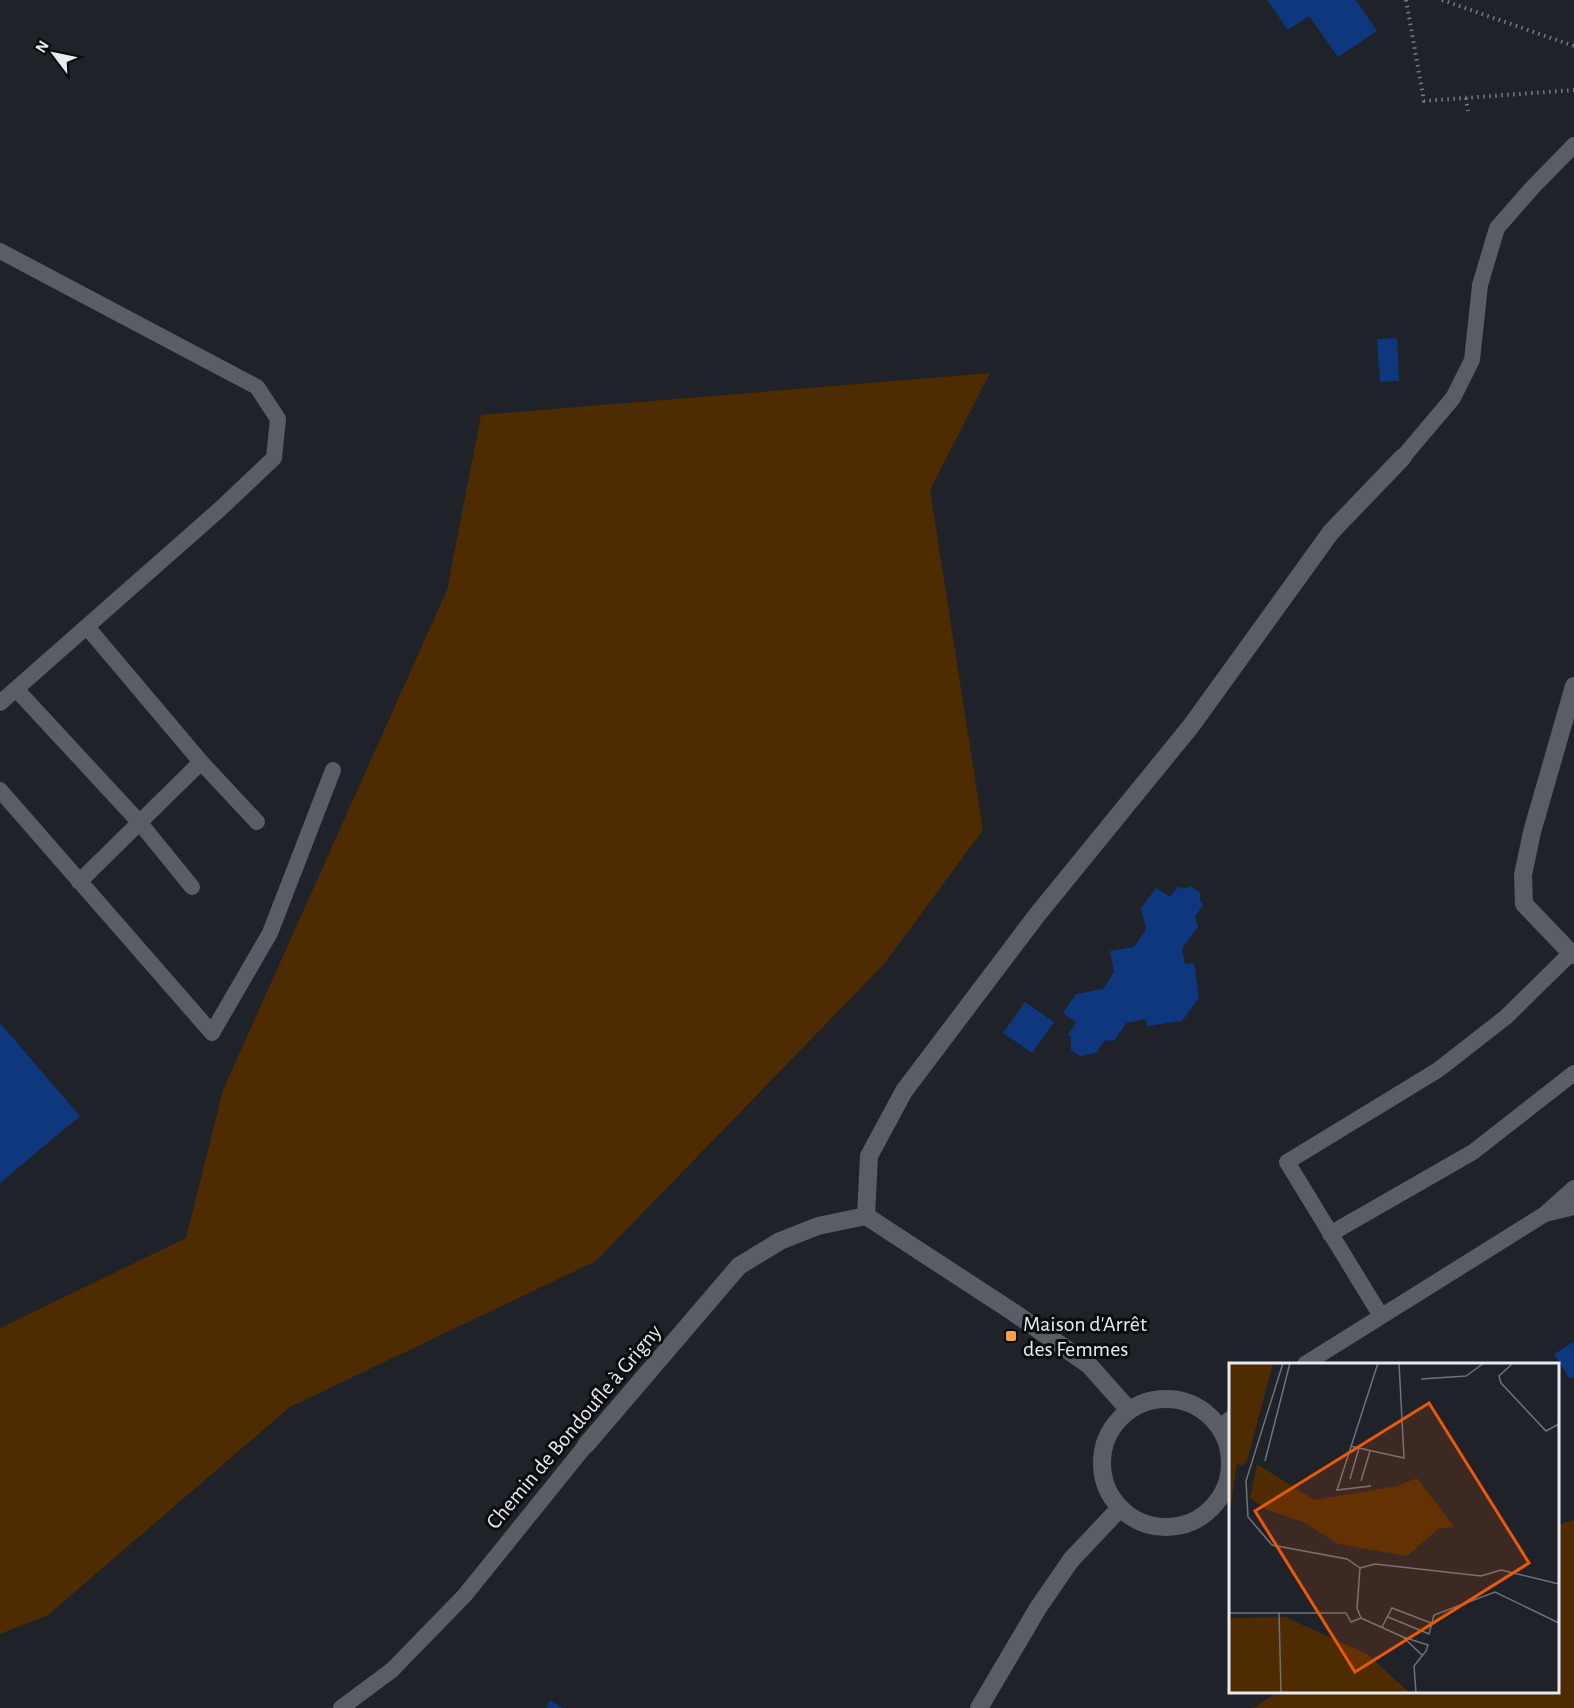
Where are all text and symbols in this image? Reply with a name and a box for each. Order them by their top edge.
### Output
north arrow [24,24,84,84]
text: N [32,38,52,56]
place label: Maison d'Arrêt des Femmes [1023,1313,1147,1360]
street label: Chemin de Bondoufle à Grigny [482,1320,666,1533]
marker: Maison d'Arrêt des Femmes [1004,1329,1018,1343]
inset map [1229,1363,1559,1693]

